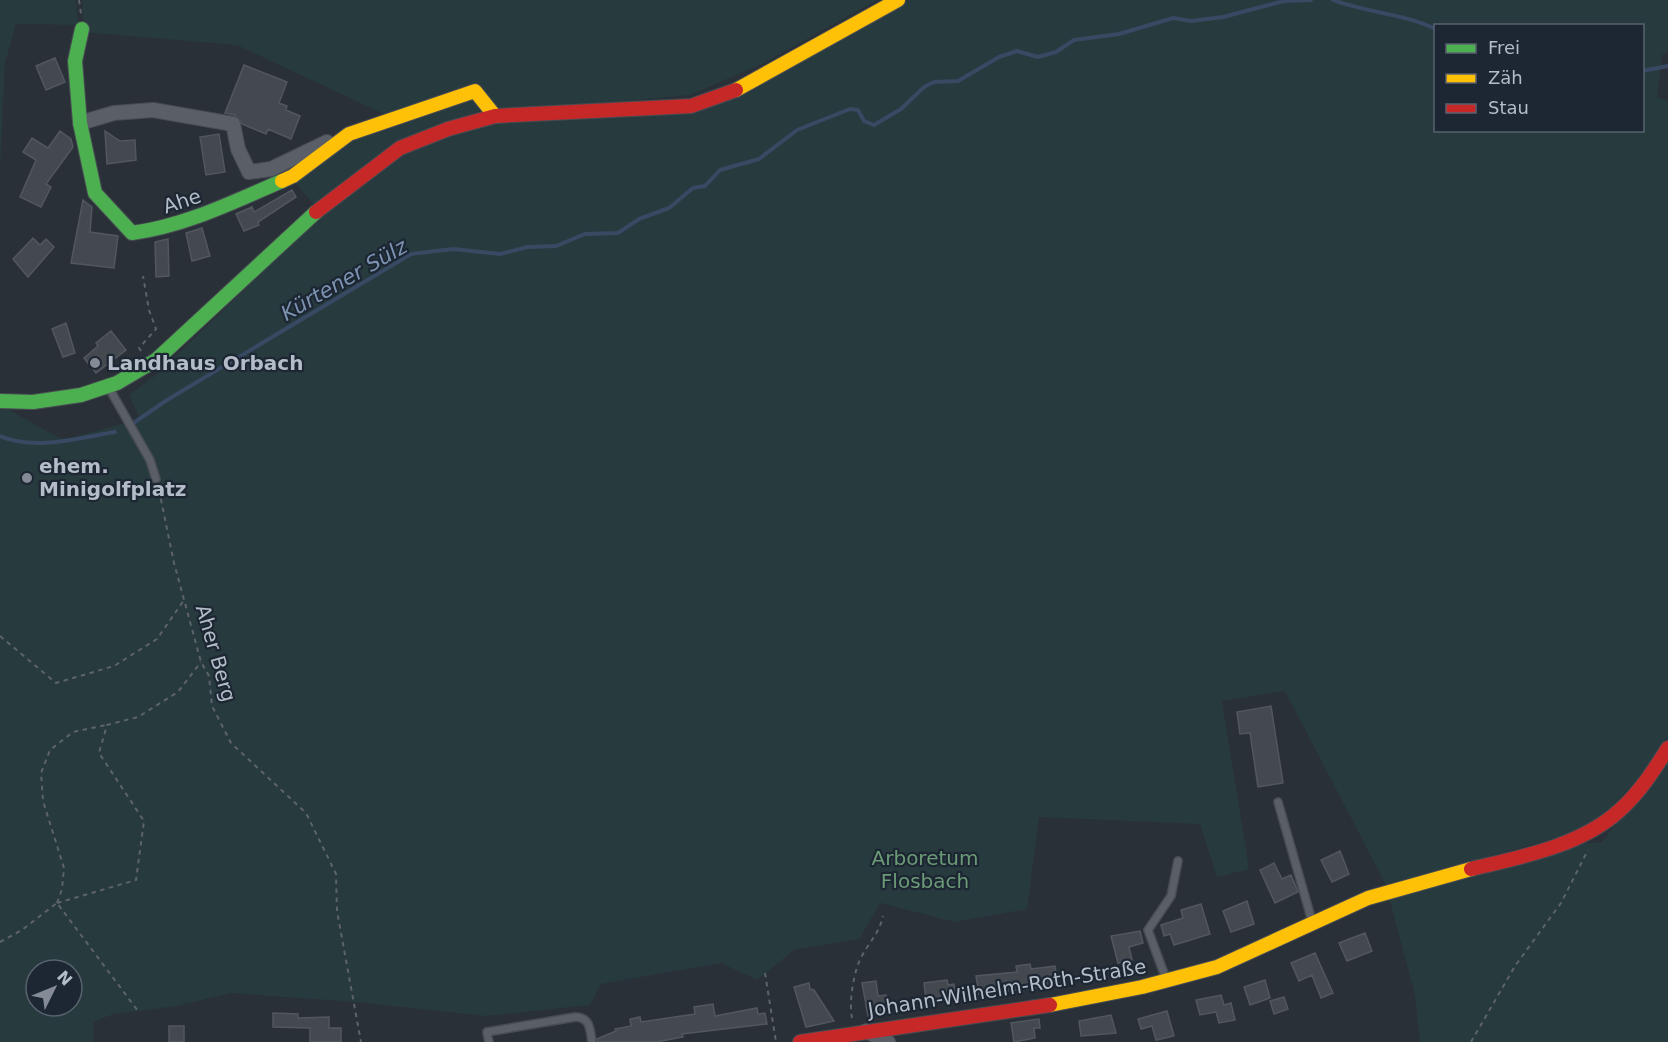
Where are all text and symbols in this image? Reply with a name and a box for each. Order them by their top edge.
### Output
legend [1434,24,1644,132]
text: Frei [1488,37,1520,58]
text: Zäh [1488,67,1523,88]
text: Stau [1488,97,1529,118]
street label: Ahe [160,184,204,218]
water label: Kürtener Sülz [277,234,412,326]
place label: Landhaus Orbach [107,351,303,375]
marker: Landhaus Orbach [88,356,102,370]
place label: ehem. Minigolfplatz [39,454,186,501]
marker: ehem. Minigolfplatz [20,471,34,485]
street label: Aher Berg [191,602,241,704]
park label: Arboretum Flosbach [872,846,978,893]
street label: Johann-Wilhelm-Roth-Straße [864,954,1148,1022]
north arrow [24,958,84,1018]
text: N [53,967,76,989]

